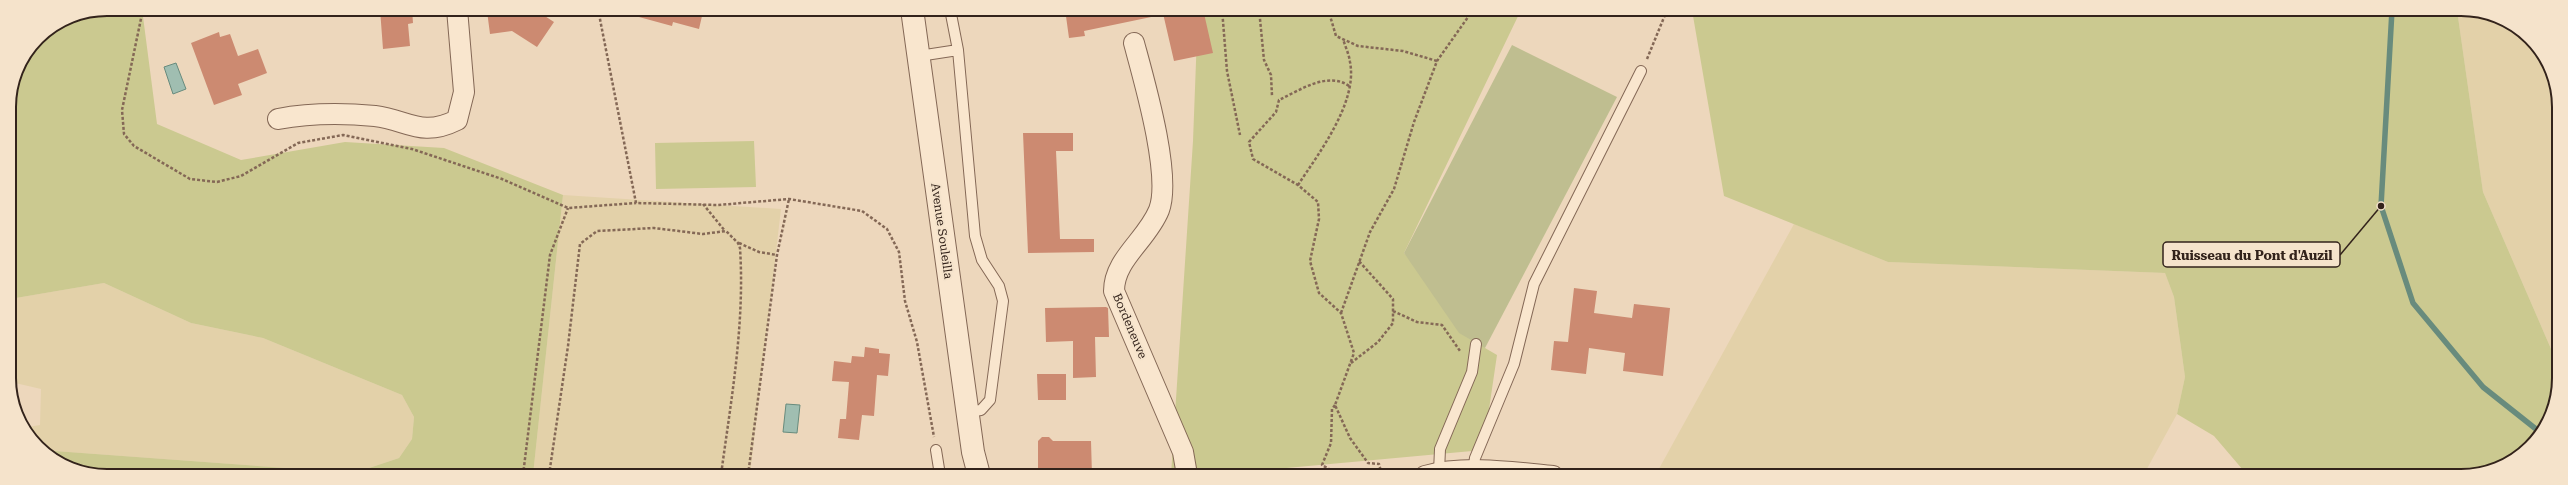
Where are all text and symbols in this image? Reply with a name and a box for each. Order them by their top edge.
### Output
street label: Avenue Souleilla [928,182,956,280]
callout: Ruisseau du Pont d'Auzil [2163,242,2340,267]
text: Ruisseau du Pont d'Auzil [2171,248,2333,263]
street label: Bordeneuve [1110,291,1150,361]

